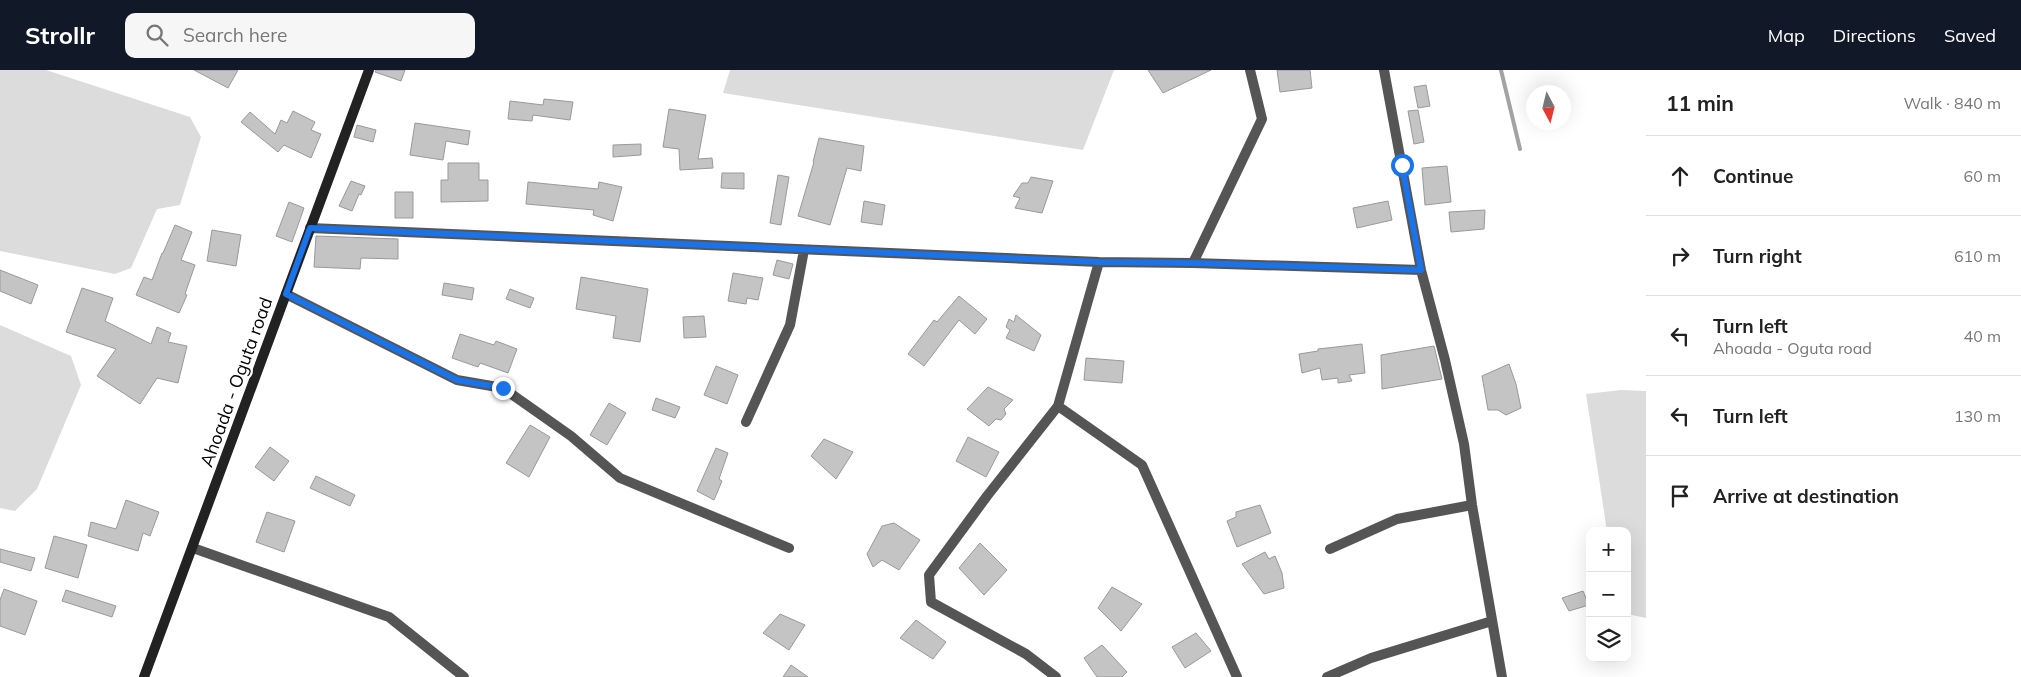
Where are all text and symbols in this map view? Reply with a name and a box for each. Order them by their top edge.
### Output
search box [125,13,475,58]
text: Strollr [25,20,95,50]
icon: search [143,21,171,49]
text: Search here [183,23,287,47]
text: Map [1768,24,1805,47]
text: Directions [1833,24,1916,47]
text: Saved [1944,24,1996,47]
north arrow [1526,85,1571,130]
text: 11 min [1666,90,1734,116]
text: Walk · 840 m [1903,93,2001,113]
route start [1391,154,1414,177]
icon: ahead [1666,162,1694,190]
text: Continue [1713,164,1793,188]
text: 60 m [1964,166,2001,186]
icon: right [1666,242,1694,270]
text: Turn right [1713,244,1802,268]
text: 610 m [1954,246,2001,266]
street label: Ahoada - Oguta road [195,294,277,470]
text: Turn left [1713,314,1788,338]
icon: left [1666,322,1694,350]
text: 40 m [1964,326,2001,346]
text: Ahoada - Oguta road [1713,338,1872,358]
route end [492,377,515,400]
icon: left [1666,402,1694,430]
text: Turn left [1713,404,1788,428]
text: 130 m [1954,406,2001,426]
icon: arrive [1666,482,1694,510]
text: Arrive at destination [1713,484,1899,508]
map controls [1586,527,1631,662]
button: + [1586,527,1631,572]
button: − [1586,572,1631,617]
button: layers [1586,617,1631,662]

